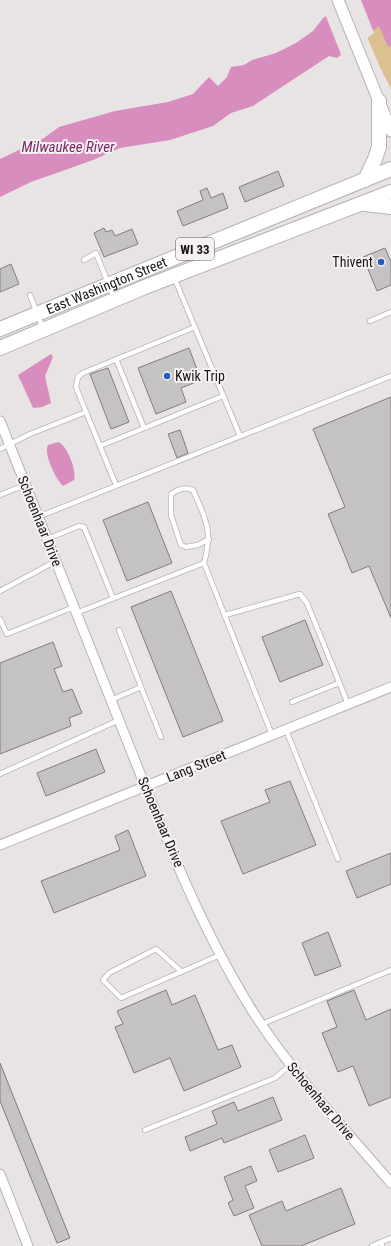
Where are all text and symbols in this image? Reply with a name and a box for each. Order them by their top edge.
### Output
water label: Milwaukee River [21,138,115,156]
road number: WI 33 [176,238,214,260]
street label: East Washington Street [44,254,169,317]
place label: Thivent [332,254,373,270]
marker: Thivent [376,257,386,267]
place label: Kwik Trip [175,368,225,384]
marker: Kwik Trip [162,371,172,381]
street label: Schoenhaar Drive [15,473,66,569]
street label: Lang Street [164,747,228,785]
street label: Schoenhaar Drive [135,774,187,870]
street label: Schoenhaar Drive [284,1059,358,1143]

